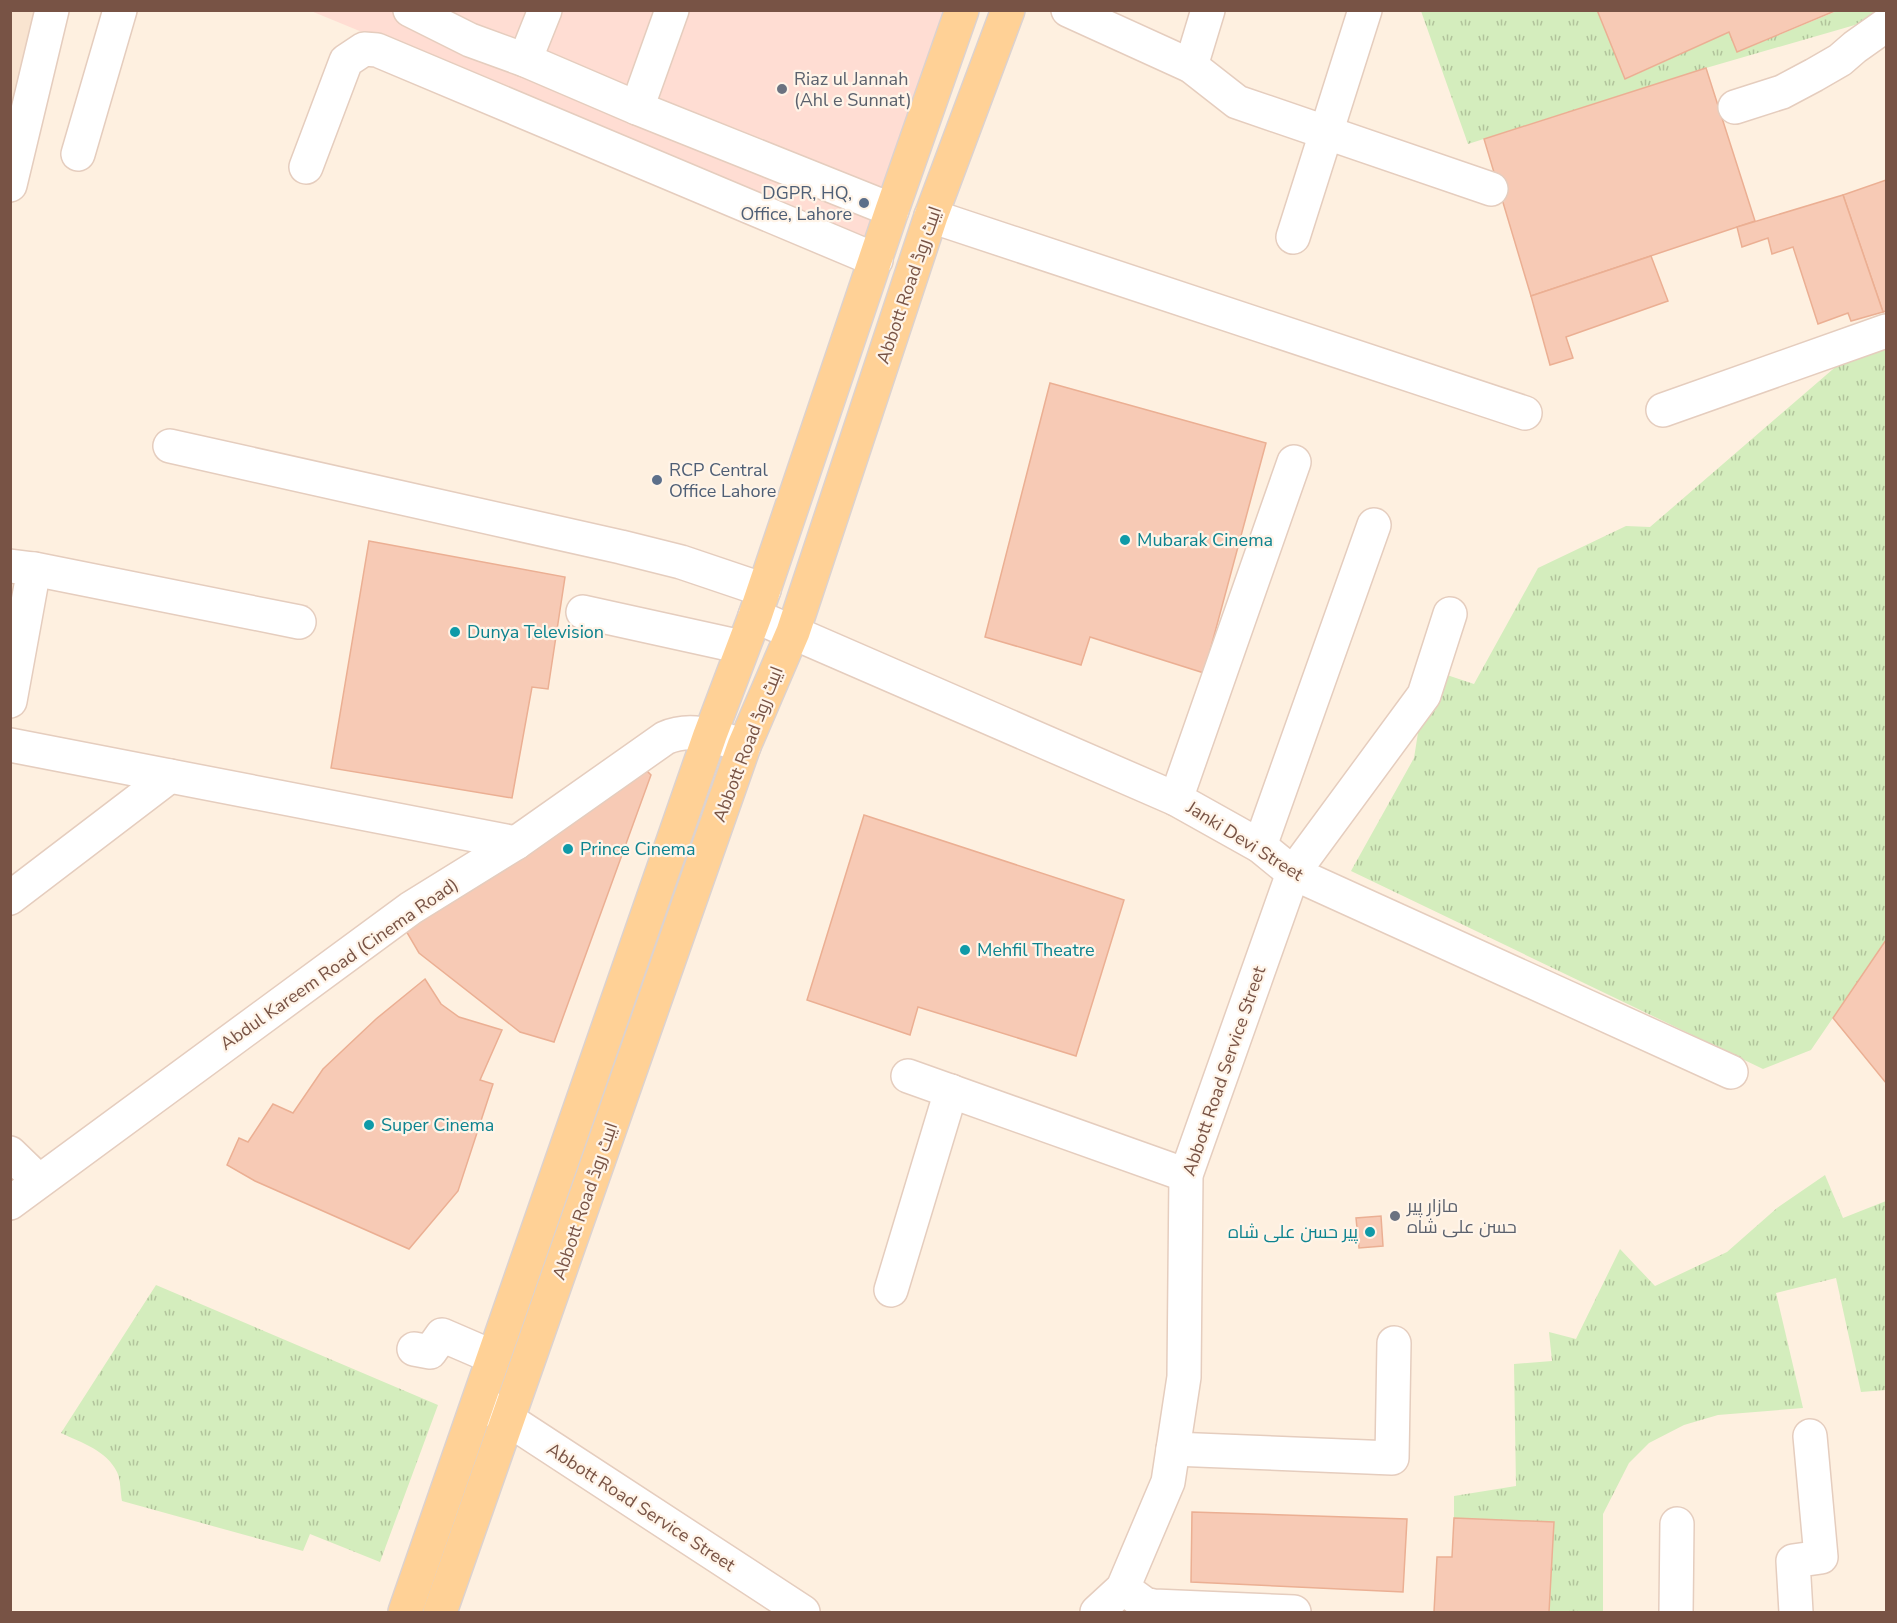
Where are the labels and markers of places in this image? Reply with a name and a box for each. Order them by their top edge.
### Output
place label: Riaz ul Jannah (Ahl e Sunnat) [794,67,912,112]
marker: Riaz ul Jannah (Ahl e Sunnat) [775,82,789,96]
place label: DGPR, HQ, Office, Lahore [741,181,852,226]
marker: DGPR, HQ, Office, Lahore [857,196,871,210]
place label: RCP Central Office Lahore [669,458,776,503]
marker: RCP Central Office Lahore [650,473,664,487]
place label: Mubarak Cinema [1137,528,1273,552]
marker: Mubarak Cinema [1118,533,1132,547]
place label: Dunya Television [467,620,604,644]
marker: Dunya Television [448,625,462,639]
place label: Prince Cinema [580,837,695,861]
marker: Prince Cinema [561,842,575,856]
place label: Mehfil Theatre [977,938,1095,962]
marker: Mehfil Theatre [958,943,972,957]
place label: Super Cinema [381,1113,494,1137]
marker: Super Cinema [362,1118,376,1132]
place label: مازار پیر حسن علی شاہ [1406,1194,1517,1239]
marker: مازار پیر حسن علی شاہ [1388,1209,1402,1223]
place label: پیر حسن علی شاہ [1228,1220,1358,1244]
marker: پیر حسن علی شاہ [1363,1225,1377,1239]

